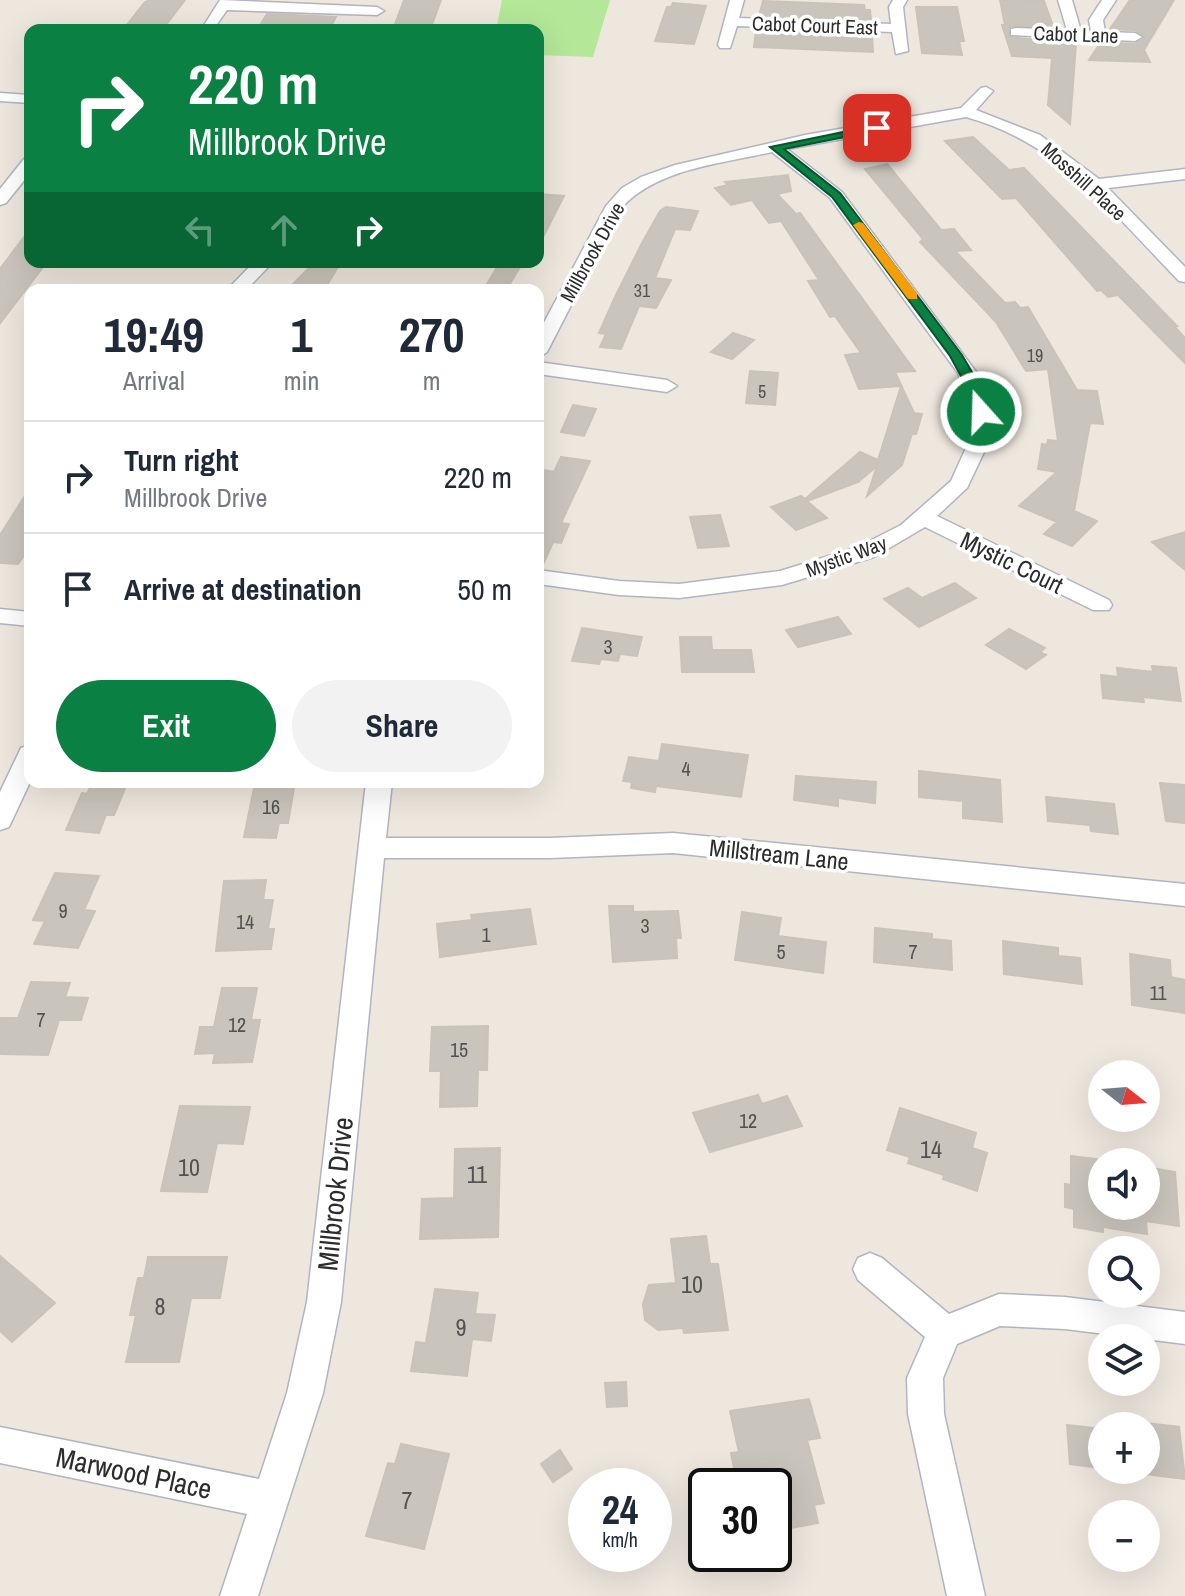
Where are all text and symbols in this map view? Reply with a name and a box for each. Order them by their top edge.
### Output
street label: Cabot Court East [752,9,879,41]
street label: Cabot Lane [1033,19,1119,49]
text: 220 m [188,46,318,121]
icon: right [56,56,160,160]
pin [843,94,911,162]
icon: arrive [855,106,899,150]
text: Millbrook Drive [188,118,386,166]
street label: Mosshill Place [1036,136,1132,226]
street label: Millbrook Drive [553,197,631,307]
icon: left [178,208,222,252]
icon: ahead [262,208,306,252]
icon: right [346,208,390,252]
house number: 31 [634,278,651,303]
text: 19:49 [104,302,204,367]
text: 1 [291,302,312,367]
text: 270 [399,302,464,367]
house number: 19 [1027,343,1043,368]
text: Arrival [123,363,185,398]
text: min [284,363,319,398]
text: m [423,363,441,398]
position arrow [939,370,1023,454]
house number: 5 [758,379,766,404]
text: Turn right [124,440,238,480]
icon: right [56,455,100,499]
text: 220 m [444,457,512,497]
text: Millbrook Drive [124,480,267,515]
street label: Mystic Court [955,523,1069,601]
street label: Mystic Way [802,529,891,583]
icon: arrive [56,567,100,611]
text: Arrive at destination [124,569,362,609]
text: 50 m [457,569,512,609]
house number: 3 [603,633,613,660]
button: Exit [56,680,276,772]
button: Share [292,680,512,772]
house number: 4 [681,755,691,782]
house number: 16 [262,793,280,820]
street label: Millstream Lane [708,831,850,877]
house number: 9 [58,897,68,924]
house number: 14 [236,908,254,935]
house number: 3 [640,912,650,939]
house number: 1 [481,921,491,948]
house number: 5 [776,938,786,965]
house number: 7 [908,938,918,965]
house number: 11 [1149,979,1167,1006]
house number: 7 [36,1006,46,1033]
house number: 12 [228,1011,246,1038]
house number: 15 [450,1036,468,1063]
north arrow [1088,1060,1160,1132]
map controls [1088,1060,1160,1572]
house number: 12 [739,1107,757,1134]
street label: Millbrook Drive [308,1115,362,1273]
house number: 14 [920,1133,942,1165]
button: sound [1088,1148,1160,1220]
house number: 10 [178,1151,200,1183]
house number: 11 [467,1158,487,1190]
button: search [1088,1236,1160,1308]
house number: 10 [681,1268,703,1300]
house number: 8 [155,1290,165,1322]
house number: 9 [456,1311,466,1343]
button: layers [1088,1324,1160,1396]
button: + [1088,1412,1160,1484]
street label: Marwood Place [53,1438,215,1508]
speed limit sign: 30 [688,1468,792,1572]
text: 24 [602,1483,638,1536]
house number: 7 [402,1484,413,1516]
button: − [1088,1500,1160,1572]
text: km/h [602,1526,638,1553]

